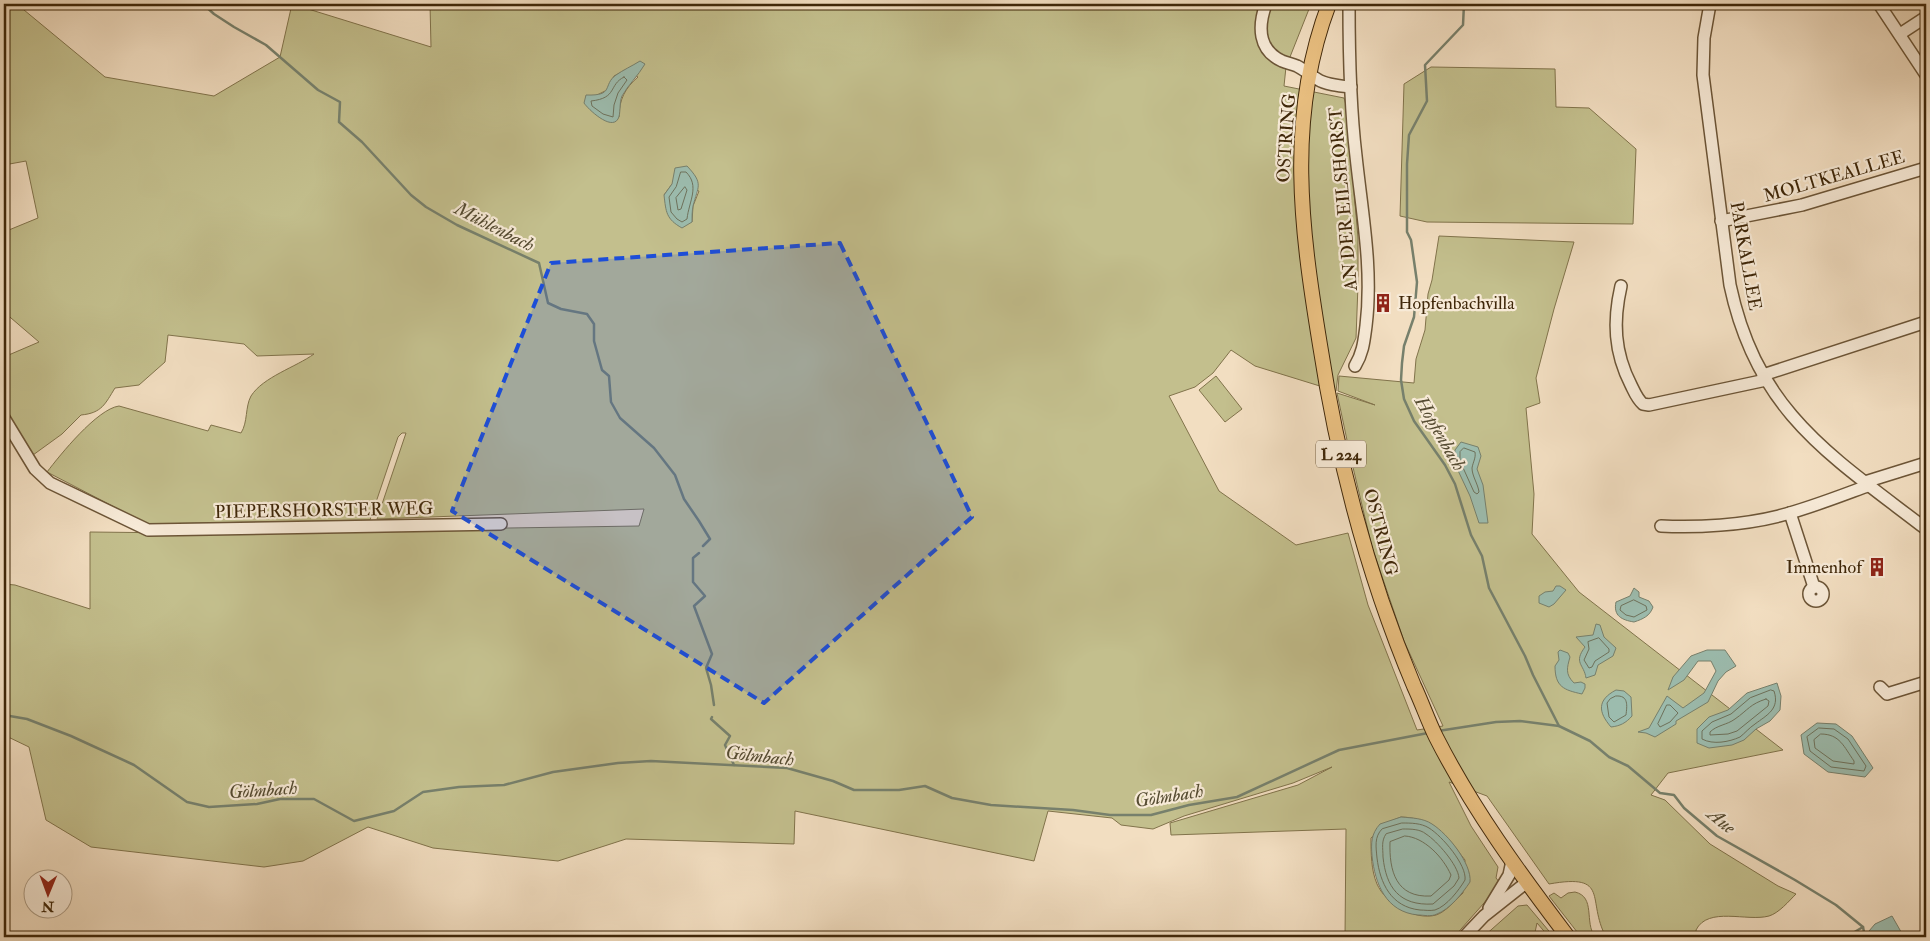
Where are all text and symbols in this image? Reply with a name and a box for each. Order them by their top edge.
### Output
street label: OSTRING [1272,93,1301,183]
street label: AN DER EILSHORST [1324,106,1363,293]
street label: MOLTKEALLEE [1761,145,1907,208]
water label: Mühlenbach [450,196,539,257]
street label: PARKALLEE [1725,200,1766,312]
building icon: Hopfenbachvilla [1372,292,1394,314]
place label: Hopfenbachvilla [1398,292,1515,315]
water label: Hopfenbach [1409,391,1471,475]
road number: L 224 [1316,440,1366,468]
street label: OSTRING [1358,486,1403,578]
street label: PIEPERSHORSTER WEG [215,497,433,524]
place label: Immenhof [1786,556,1865,579]
building icon: Immenhof [1866,556,1888,578]
water label: Gölmbach [724,740,795,772]
water label: Gölmbach [228,776,298,804]
water label: Gölmbach [1133,779,1205,813]
water label: Aue [1701,801,1741,840]
north arrow [22,868,72,918]
text: N [41,898,55,915]

